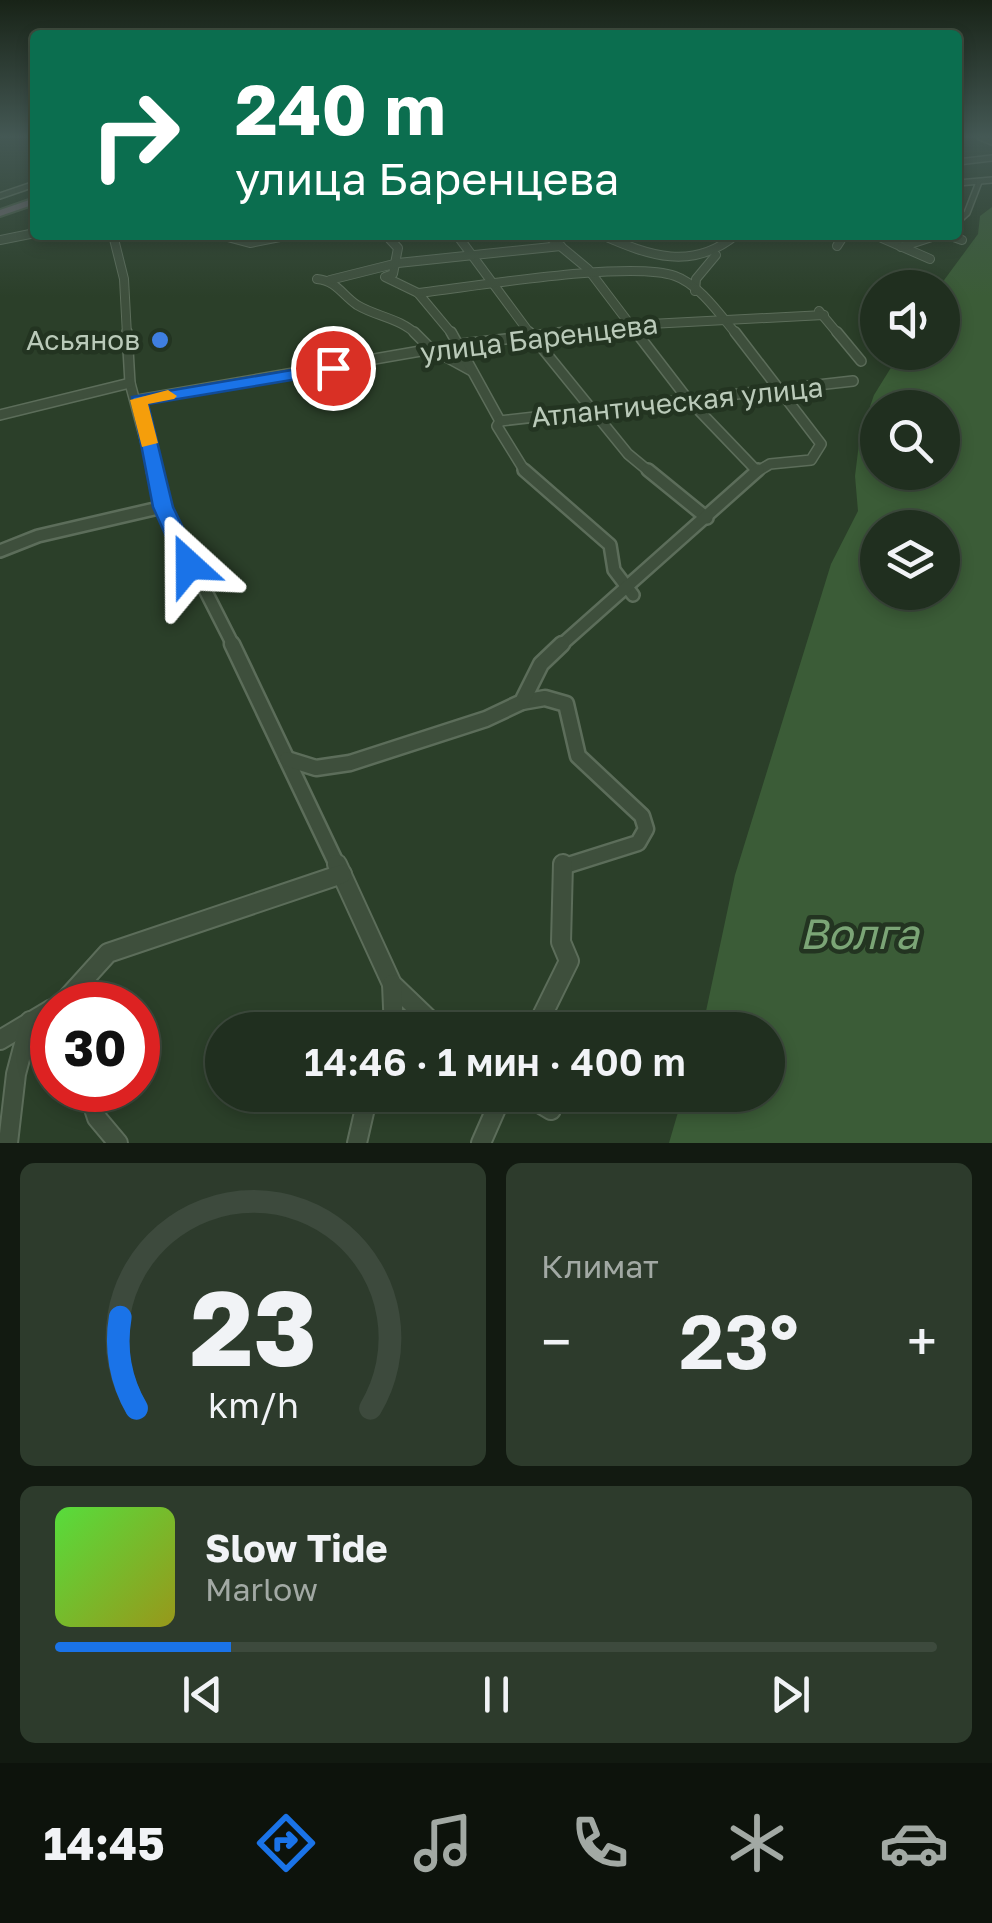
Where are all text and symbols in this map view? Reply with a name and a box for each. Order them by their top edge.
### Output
text: 240 m [235,66,446,150]
icon: right [70,70,200,200]
text: улица Баренцева [235,151,620,205]
map controls [860,270,960,610]
button: sound [860,270,960,370]
street label: улица Баренцева [418,307,660,368]
place label: Асьянов [26,323,140,356]
pin [291,326,376,411]
marker: Асьянов [149,329,171,351]
icon: arrive [306,341,361,396]
street label: Атлантическая улица [529,370,825,433]
button: search [860,390,960,490]
button: layers [860,510,960,610]
position arrow [137,513,241,617]
water label: Волга [799,908,920,958]
speed limit sign: 30 [30,982,160,1112]
text: 14:46 · 1 мин · 400 m [304,1039,686,1084]
text: Климат [541,1247,659,1285]
text: 23 [190,1264,316,1389]
text: 23° [679,1295,799,1386]
text: − [541,1308,571,1374]
text: + [907,1308,937,1374]
text: km/h [208,1383,298,1426]
text: Slow Tide [205,1525,388,1570]
text: Marlow [205,1570,318,1608]
icon: previous [175,1667,230,1722]
icon: pause [469,1667,524,1722]
icon: next [763,1667,818,1722]
icon: directions [251,1808,321,1878]
icon: music [408,1808,478,1878]
icon: phone [565,1808,635,1878]
icon: climate [722,1808,792,1878]
icon: car [879,1808,949,1878]
text: 14:45 [43,1816,165,1870]

